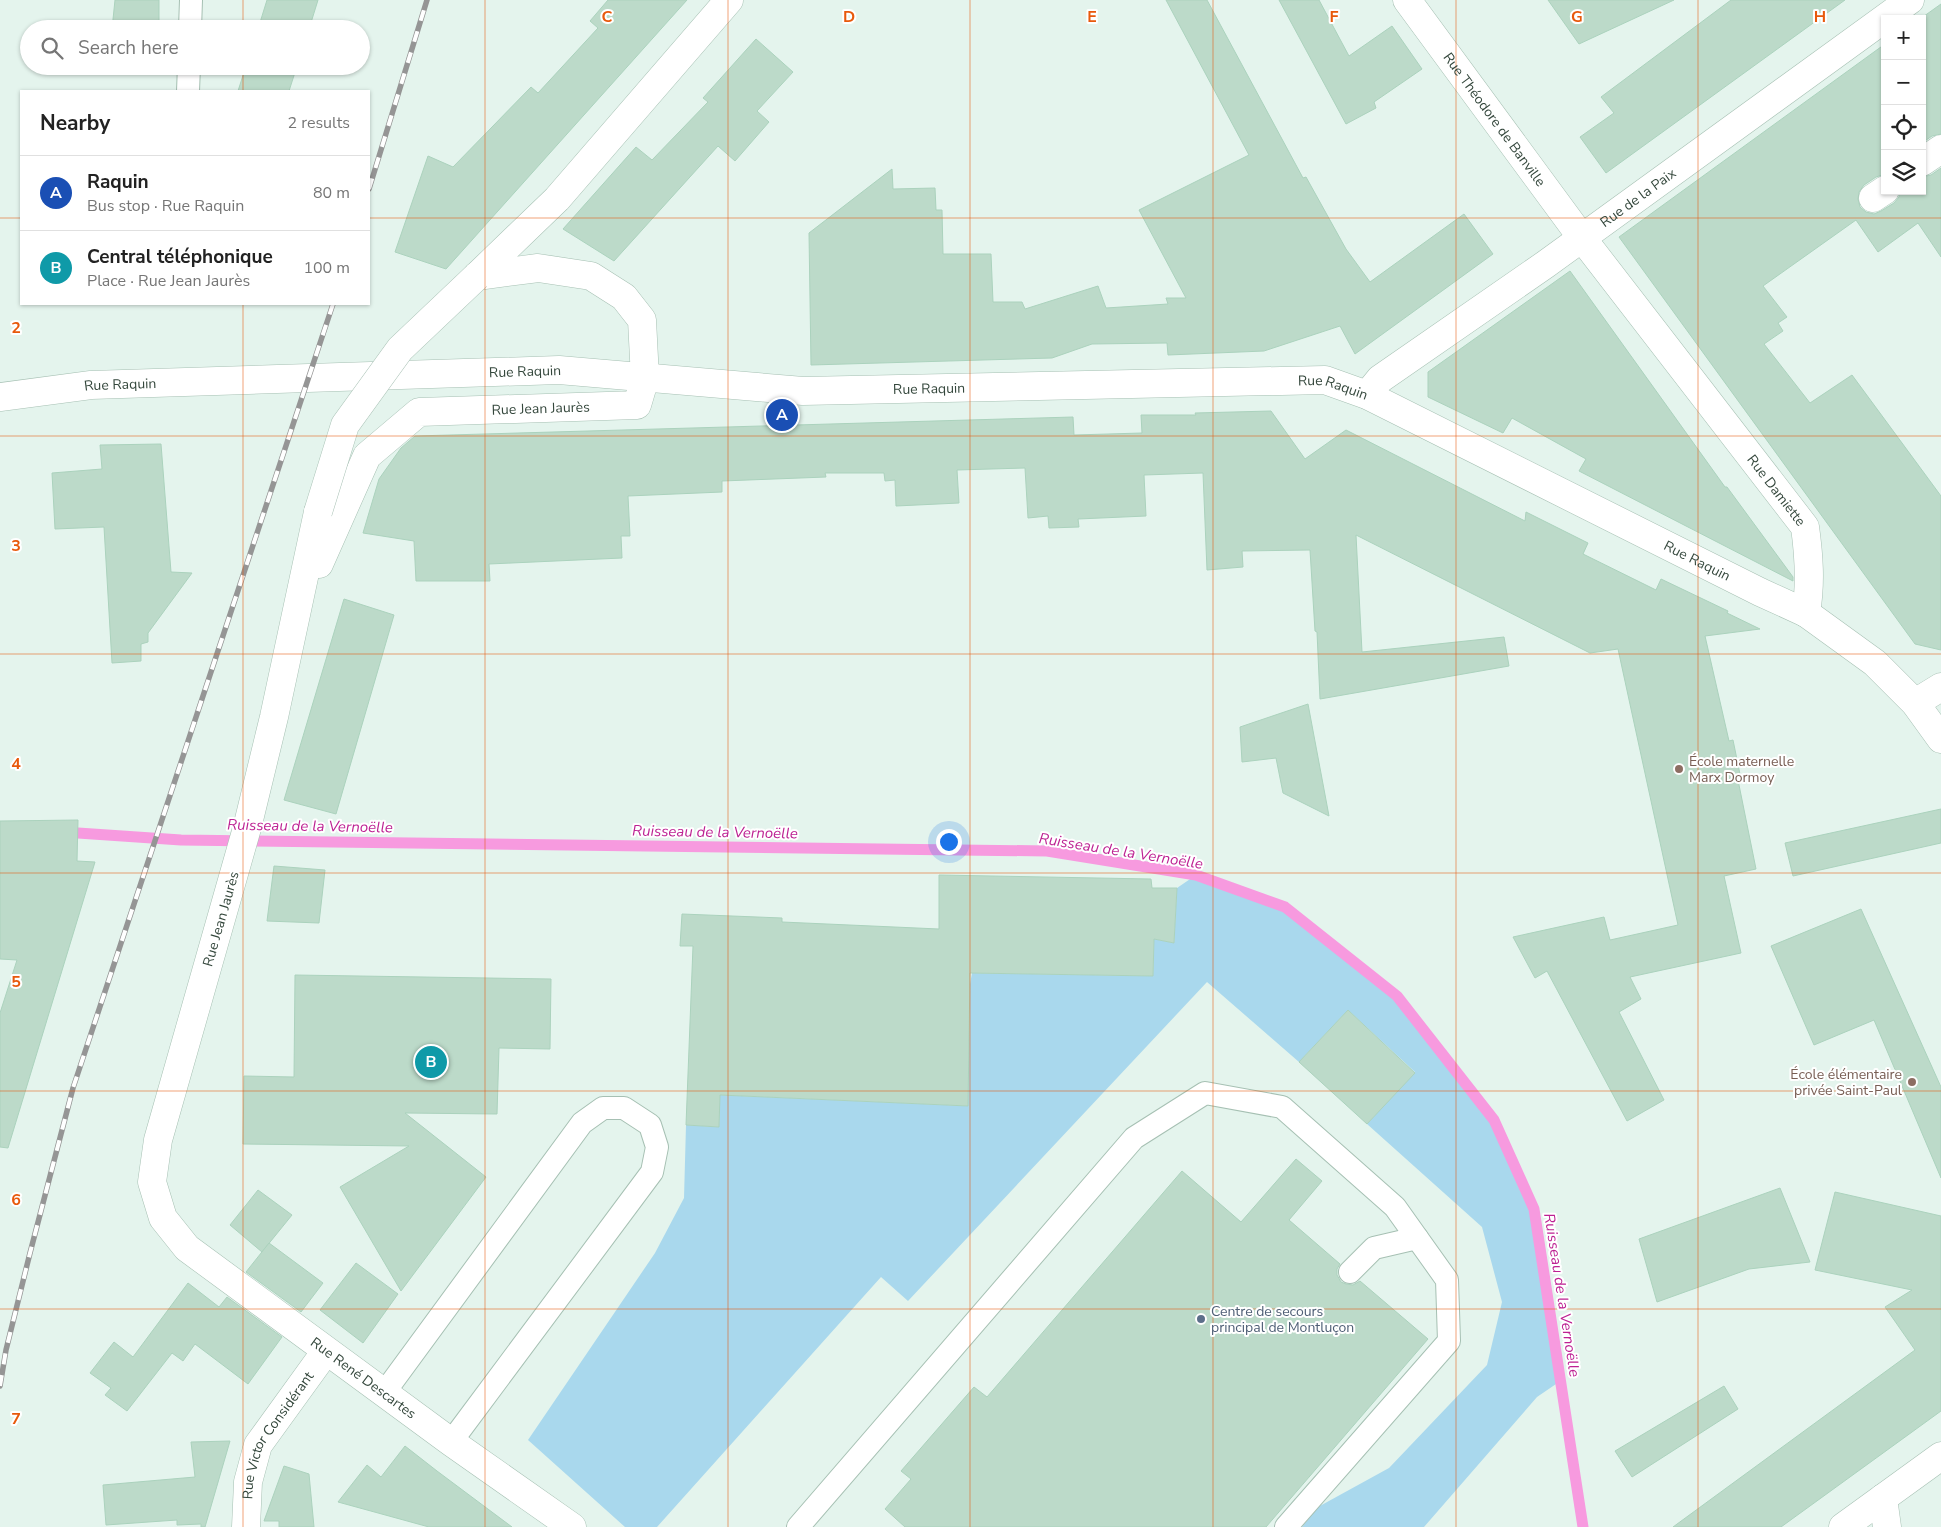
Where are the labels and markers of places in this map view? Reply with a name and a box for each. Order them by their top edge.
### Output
pin: A [766,396,798,434]
place label: École maternelle Marx Dormoy [1689,752,1794,787]
marker: École maternelle Marx Dormoy [1673,763,1685,775]
pin: B [415,1043,447,1081]
place label: École élémentaire privée Saint-Paul [1790,1065,1903,1100]
marker: École élémentaire privée Saint-Paul [1906,1076,1918,1088]
place label: Centre de secours principal de Montluçon [1211,1302,1354,1337]
marker: Centre de secours principal de Montluçon [1195,1313,1207,1325]

